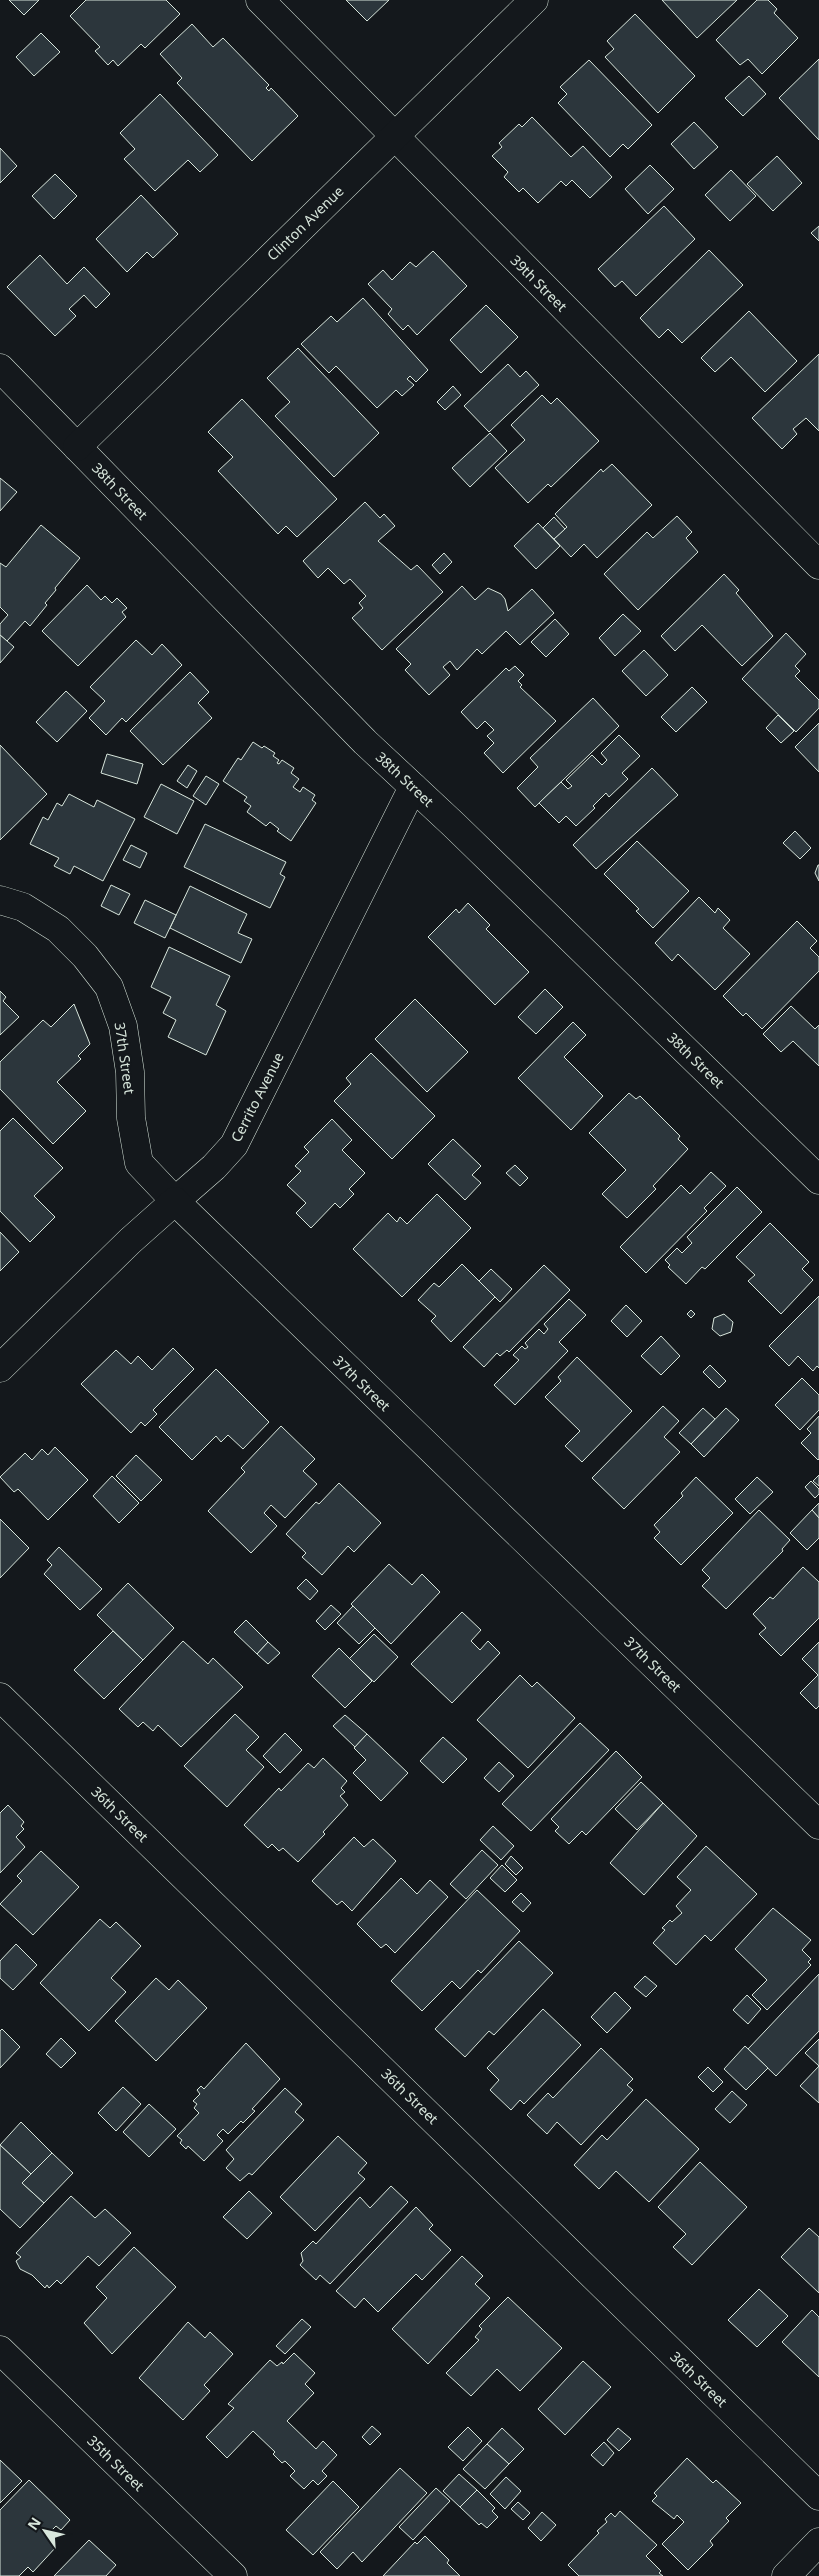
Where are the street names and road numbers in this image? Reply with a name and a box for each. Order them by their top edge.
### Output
street label: Clinton Avenue [263,181,348,264]
street label: 39th Street [507,251,571,315]
street label: 38th Street [88,458,152,524]
street label: 38th Street [372,747,438,811]
street label: 37th Street [111,1021,139,1095]
street label: 38th Street [663,1028,729,1092]
street label: Cerrito Avenue [226,1049,288,1145]
street label: 37th Street [329,1351,395,1415]
street label: 37th Street [620,1632,686,1696]
street label: 36th Street [87,1782,153,1846]
street label: 36th Street [377,2064,443,2128]
street label: 36th Street [666,2347,732,2411]
street label: 35th Street [83,2431,149,2495]

